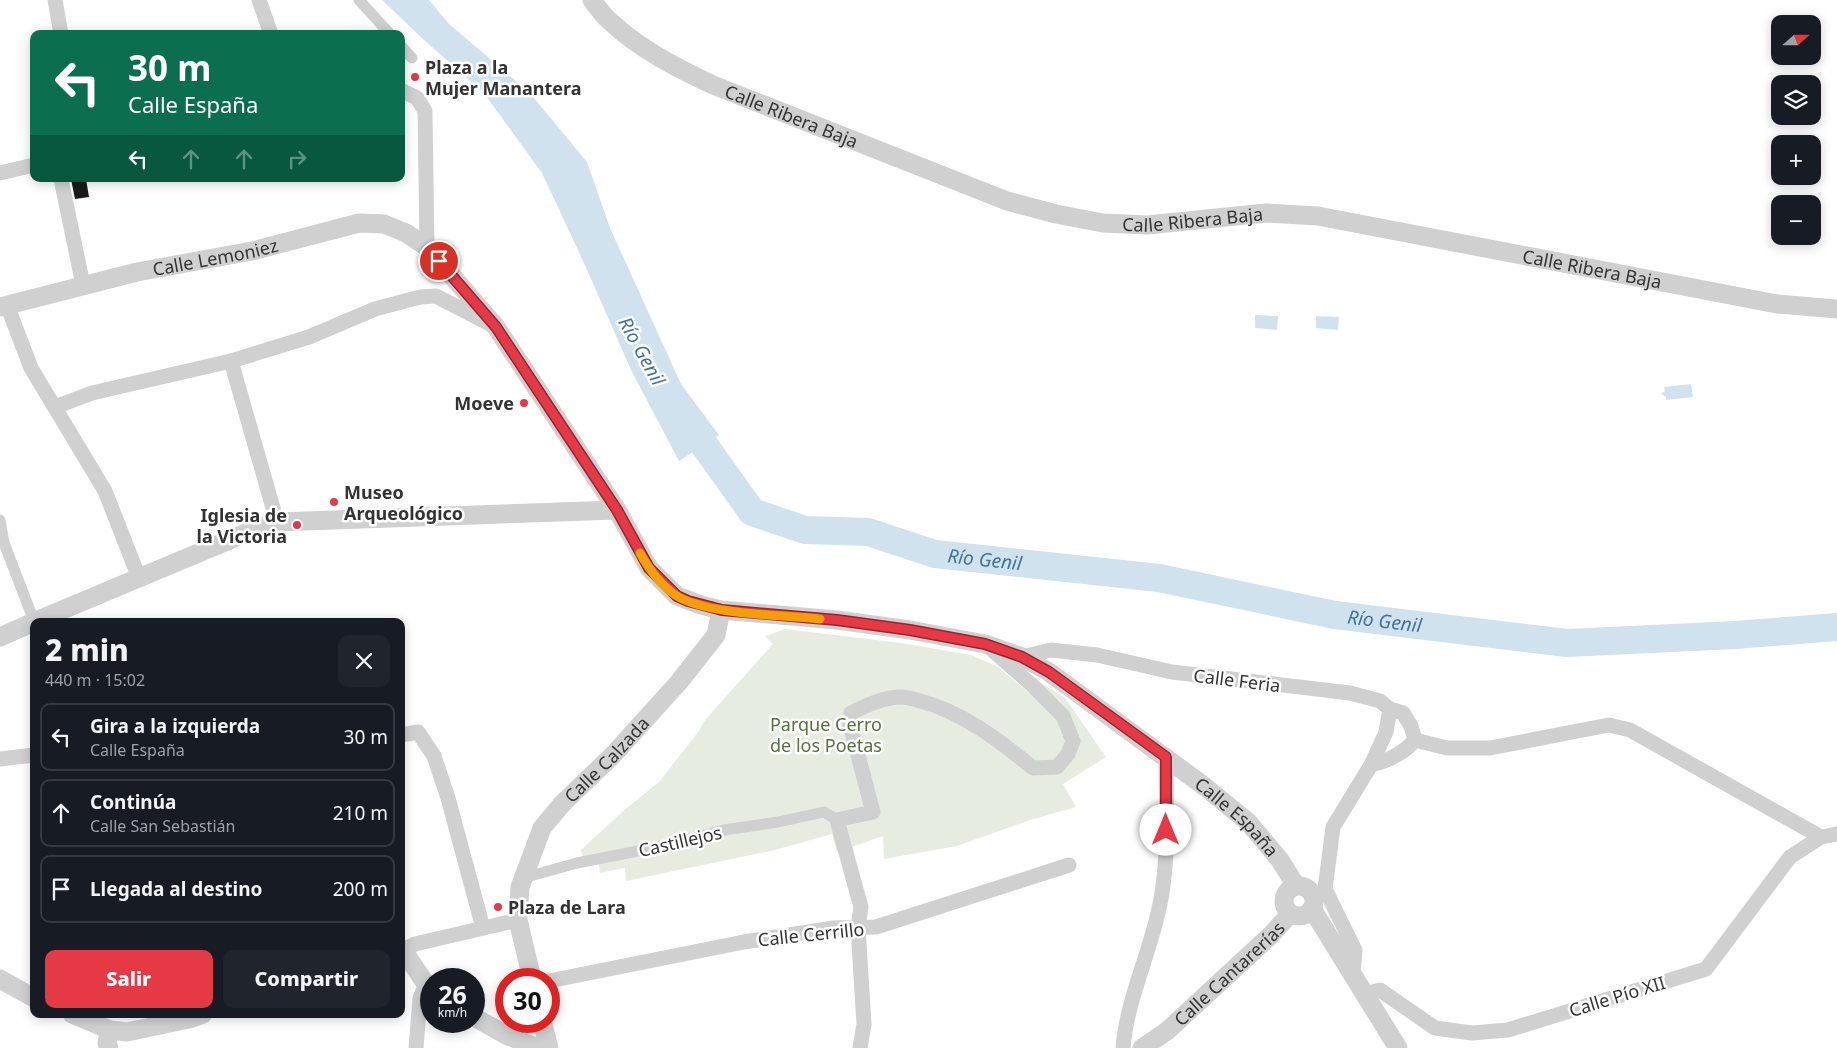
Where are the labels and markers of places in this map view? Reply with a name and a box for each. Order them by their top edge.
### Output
place label: Plaza a la Mujer Manantera [425,55,581,100]
marker: Plaza a la Mujer Manantera [409,71,421,83]
pin [418,240,460,282]
place label: Moeve [454,391,514,415]
marker: Moeve [518,397,530,409]
place label: Museo Arqueológico [344,480,463,525]
marker: Museo Arqueológico [328,496,340,508]
place label: Iglesia de la Victoria [197,503,287,548]
marker: Iglesia de la Victoria [291,519,303,531]
place label: Plaza de Lara [508,895,626,919]
marker: Plaza de Lara [492,901,504,913]

